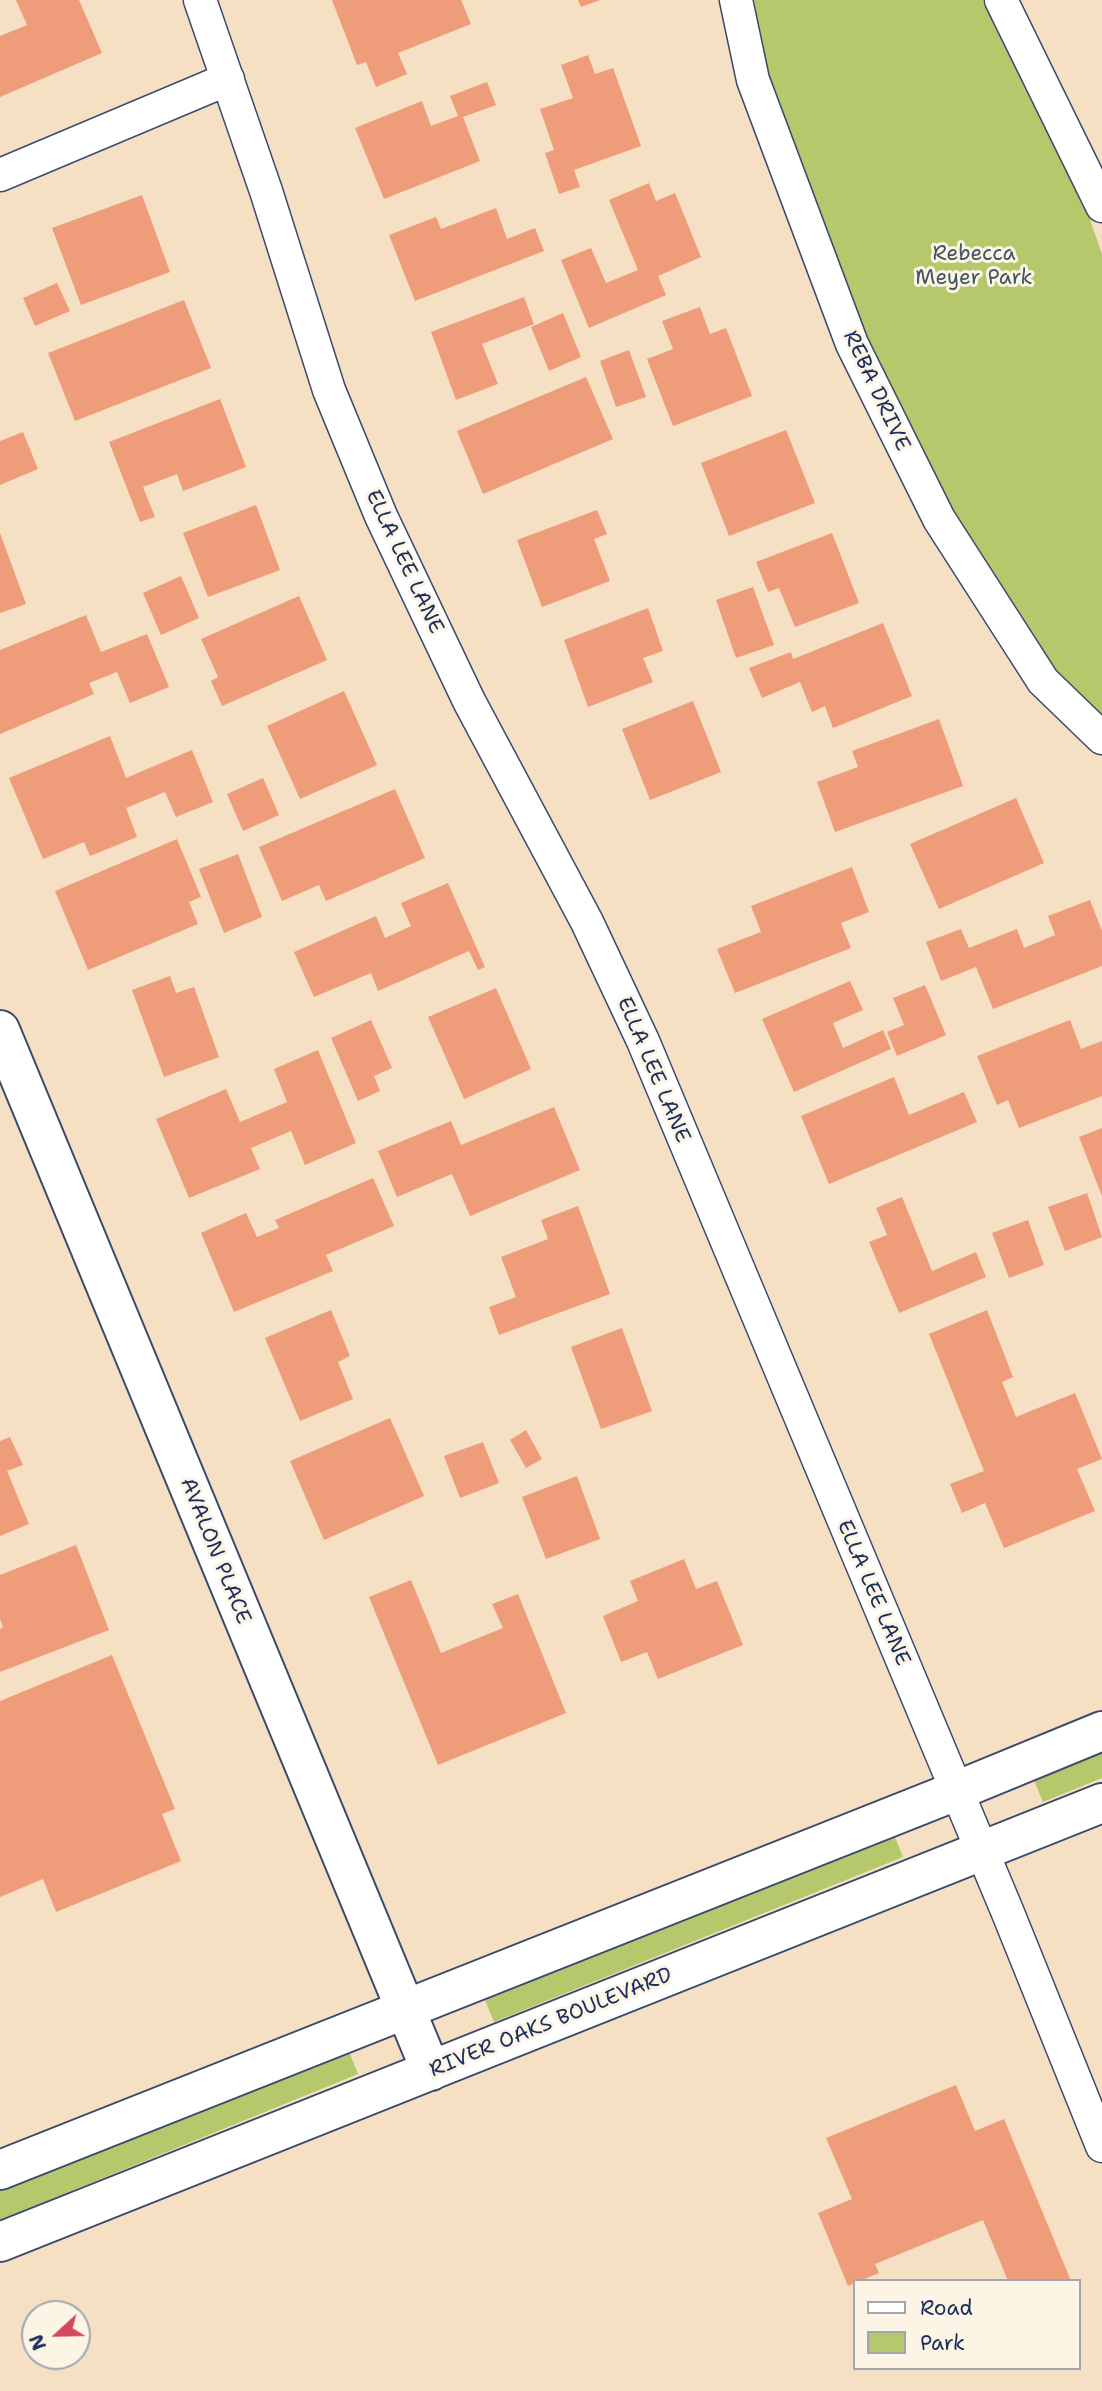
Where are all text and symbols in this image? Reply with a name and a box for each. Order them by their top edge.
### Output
park label: Rebecca Meyer Park [915,242,1033,292]
street label: REBA DRIVE [837,327,915,455]
street label: ELLA LEE LANE [360,486,448,638]
street label: ELLA LEE LANE [611,993,695,1147]
street label: AVALON PLACE [174,1474,256,1628]
street label: ELLA LEE LANE [831,1516,915,1670]
street label: RIVER OAKS BOULEVARD [426,1963,676,2083]
legend [853,2279,1081,2370]
text: Road [920,2294,973,2322]
north arrow [21,2300,91,2370]
text: Park [920,2329,965,2357]
text: N [24,2331,52,2354]

